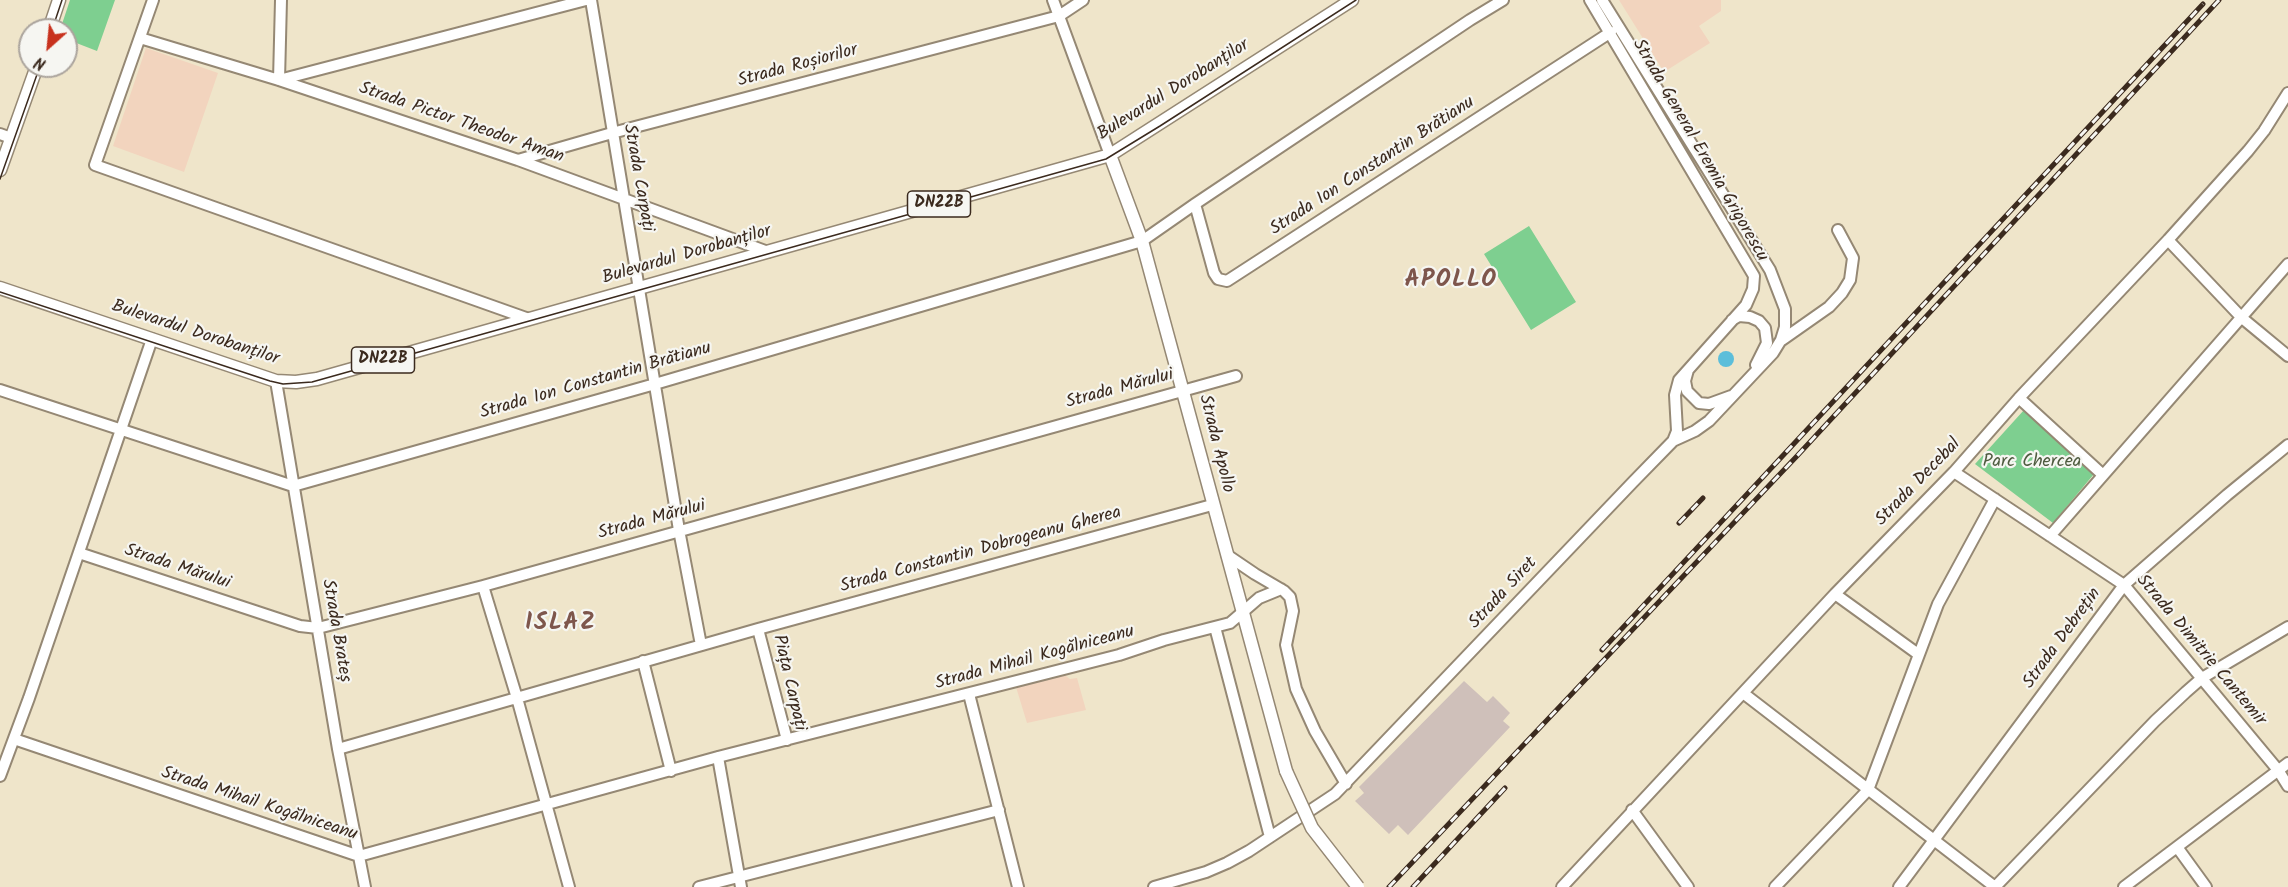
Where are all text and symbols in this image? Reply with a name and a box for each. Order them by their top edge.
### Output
north arrow [18,18,78,78]
street label: Bulevardul Dorobanților [1094,36,1254,146]
street label: Strada General Eremia Grigorescu [1626,36,1772,266]
street label: Strada Roșiorilor [736,41,860,93]
text: N [30,49,51,76]
street label: Strada Pictor Theodor Aman [356,79,566,169]
street label: Strada Ion Constantin Brătianu [1267,93,1479,241]
street label: Strada Carpați [617,123,657,233]
road number: DN22B [908,191,970,217]
street label: Bulevardul Dorobanților [600,222,774,290]
district label: APOLLO [1404,268,1498,296]
street label: Bulevardul Dorobanților [109,297,281,371]
street label: Strada Ion Constantin Brătianu [478,339,714,425]
road number: DN22B [352,347,415,373]
street label: Strada Mărului [1064,365,1176,415]
street label: Strada Apollo [1192,393,1238,495]
street label: Strada Decebal [1872,435,1966,531]
park label: Parc Chercea [1983,452,2081,474]
street label: Strada Mărului [596,496,708,546]
street label: Strada Constantin Dobrogeanu Gherea [838,503,1124,599]
street label: Strada Mărului [121,541,233,595]
street label: Strada Siret [1465,554,1543,634]
street label: Strada Dimitrie Cantemir [2130,571,2270,731]
street label: Strada Brateș [315,578,355,684]
street label: Strada Debrețin [2019,584,2107,694]
district label: ISLAZ [525,611,597,639]
street label: Strada Mihail Kogălniceanu [933,622,1137,696]
street label: Piața Carpați [766,633,810,733]
street label: Strada Mihail Kogălniceanu [158,763,360,847]

